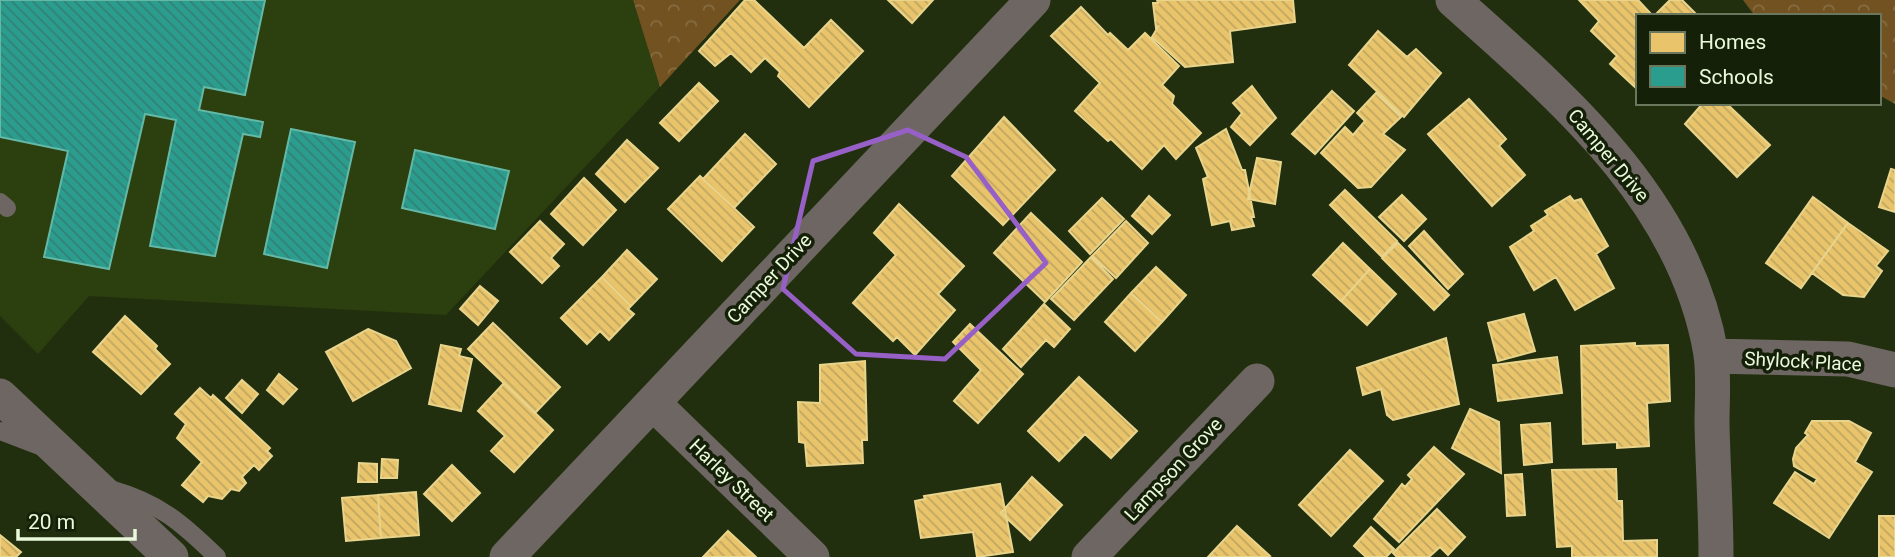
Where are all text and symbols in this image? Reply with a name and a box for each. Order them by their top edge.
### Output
legend [1636,14,1881,105]
text: Homes [1699,30,1766,54]
text: Schools [1699,65,1774,89]
street label: Camper Drive [1563,104,1654,206]
street label: Camper Drive [722,229,817,328]
street label: Shylock Place [1744,347,1862,376]
street label: Lampson Grove [1120,413,1227,526]
street label: Harley Street [685,434,779,526]
scale bar [18,498,135,542]
text: 20 m [28,510,75,534]

